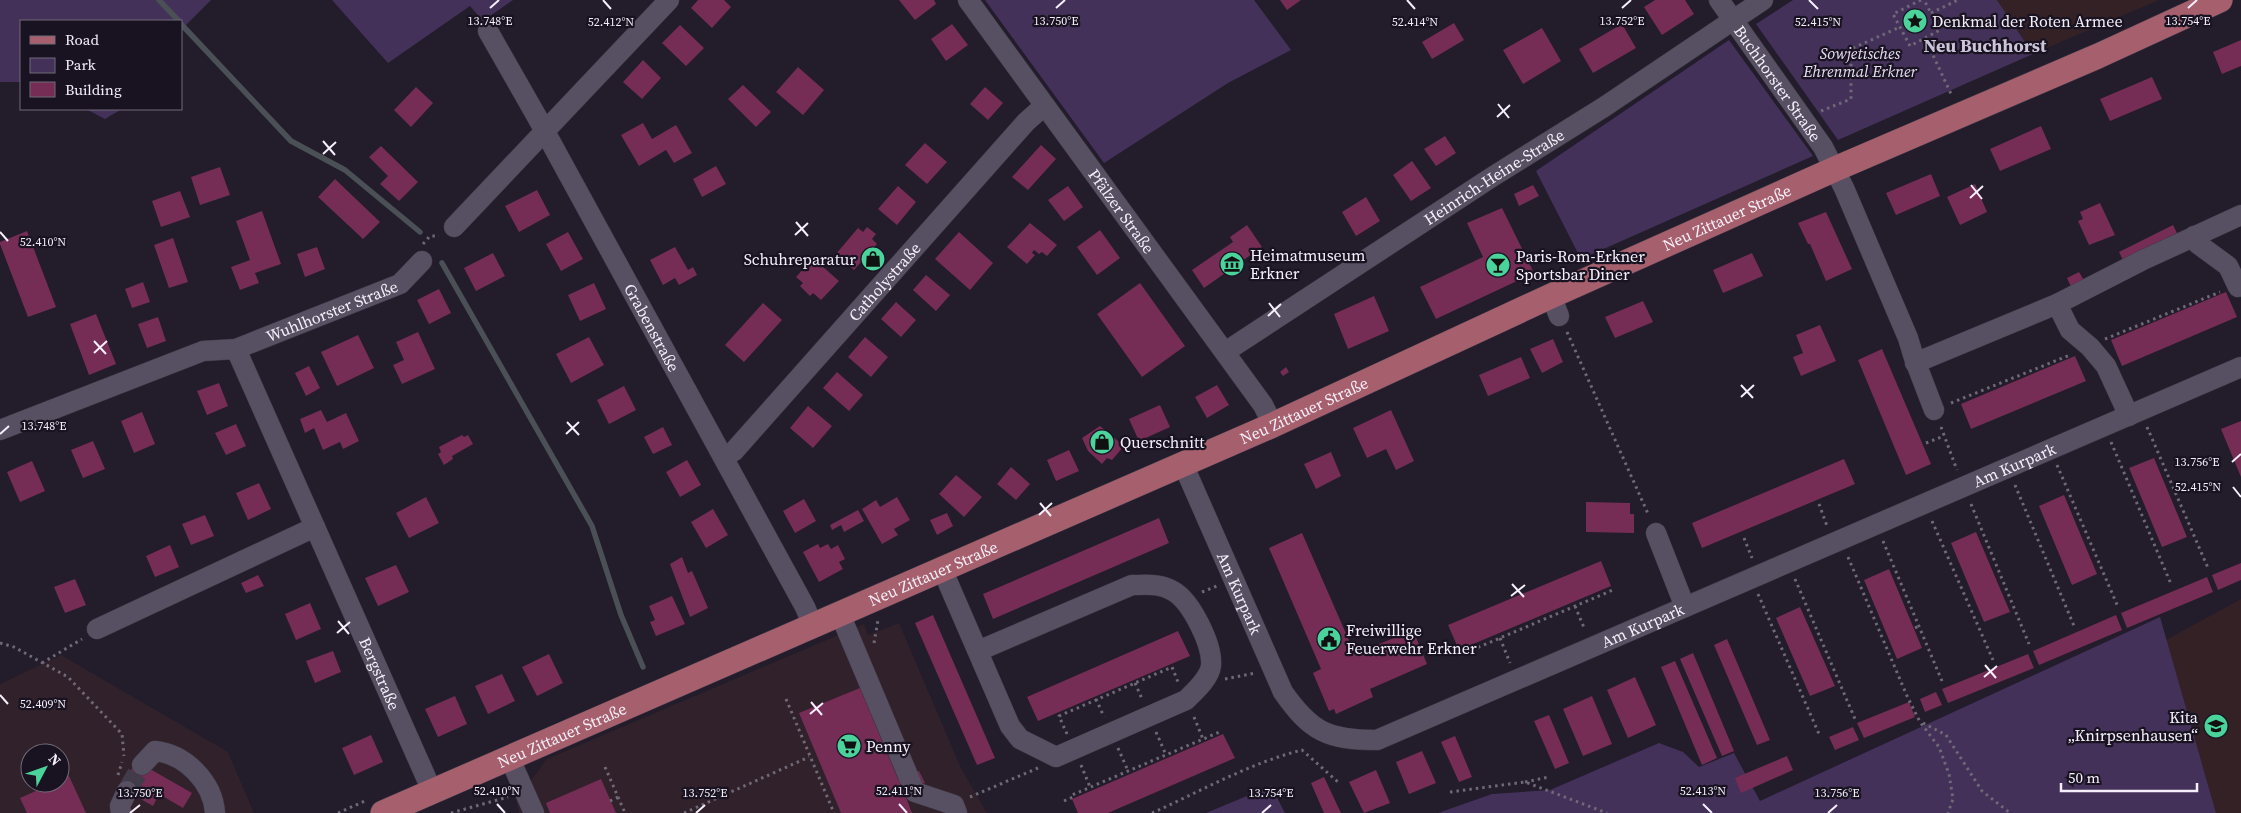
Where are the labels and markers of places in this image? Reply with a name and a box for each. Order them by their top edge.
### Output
place icon: Denkmal der Roten Armee [1902,8,1928,34]
place label: Denkmal der Roten Armee [1932,10,2123,32]
place label: Heimatmuseum Erkner [1250,244,1366,284]
place label: Paris-Rom-Erkner Sportsbar Diner [1516,245,1645,285]
shop icon: Schuhreparatur [860,246,886,272]
place label: Schuhreparatur [744,248,856,270]
museum icon: Heimatmuseum Erkner [1219,251,1245,277]
bar icon: Paris-Rom-Erkner Sportsbar Diner [1485,252,1511,278]
shop icon: Querschnitt [1089,429,1115,455]
place label: Querschnitt [1120,431,1205,453]
place label: Freiwillige Feuerwehr Erkner [1346,619,1477,659]
public building icon: Freiwillige Feuerwehr Erkner [1316,626,1342,652]
place label: Kita „Knirpsenhausen“ [2068,706,2199,746]
school or university icon: Kita „Knirpsenhausen“ [2203,713,2229,739]
supermarket icon: Penny [836,733,862,759]
place label: Penny [866,735,911,757]

